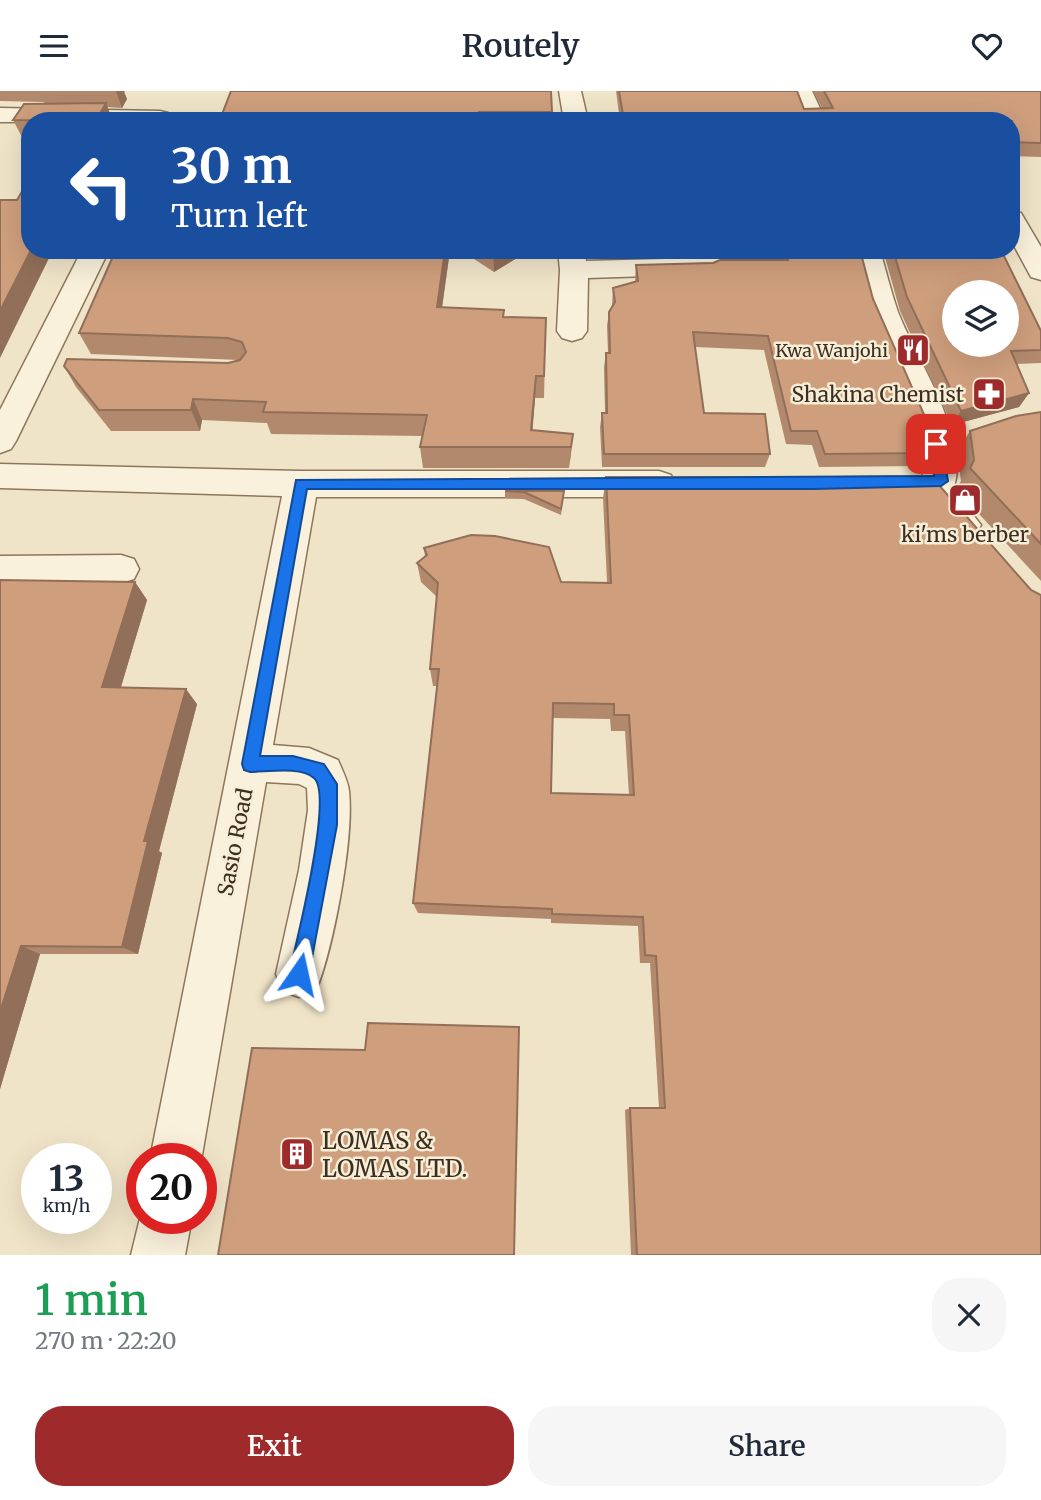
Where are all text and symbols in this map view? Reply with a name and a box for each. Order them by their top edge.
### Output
text: Routely [461,26,580,66]
icon: menu [35,27,73,65]
icon: heart [968,27,1006,65]
text: 30 m [171,135,292,196]
icon: left [56,140,147,231]
text: Turn left [171,196,308,236]
map controls [942,280,1019,357]
button: layers [942,280,1019,357]
restaurant icon: Kwa Wanjohi [894,331,932,369]
place label: Kwa Wanjohi [775,339,888,362]
pharmacy icon: Shakina Chemist [970,375,1008,413]
place label: Shakina Chemist [792,381,964,408]
pin [906,414,966,474]
icon: arrive [917,425,955,463]
shop icon: ki'ms berber [946,481,984,519]
place label: ki'ms berber [901,521,1029,548]
street label: Sasio Road [211,786,259,898]
position arrow [262,937,336,1011]
place label: LOMAS & LOMAS LTD. [322,1125,467,1184]
building icon: LOMAS & LOMAS LTD. [278,1135,316,1173]
speed limit sign: 20 [126,1143,217,1234]
text: 13 [49,1157,84,1201]
text: km/h [43,1194,90,1217]
text: 1 min [35,1274,148,1326]
button: close [932,1278,1006,1352]
text: 270 m · 22:20 [35,1326,177,1355]
button: Exit [35,1406,514,1486]
button: Share [528,1406,1006,1486]

